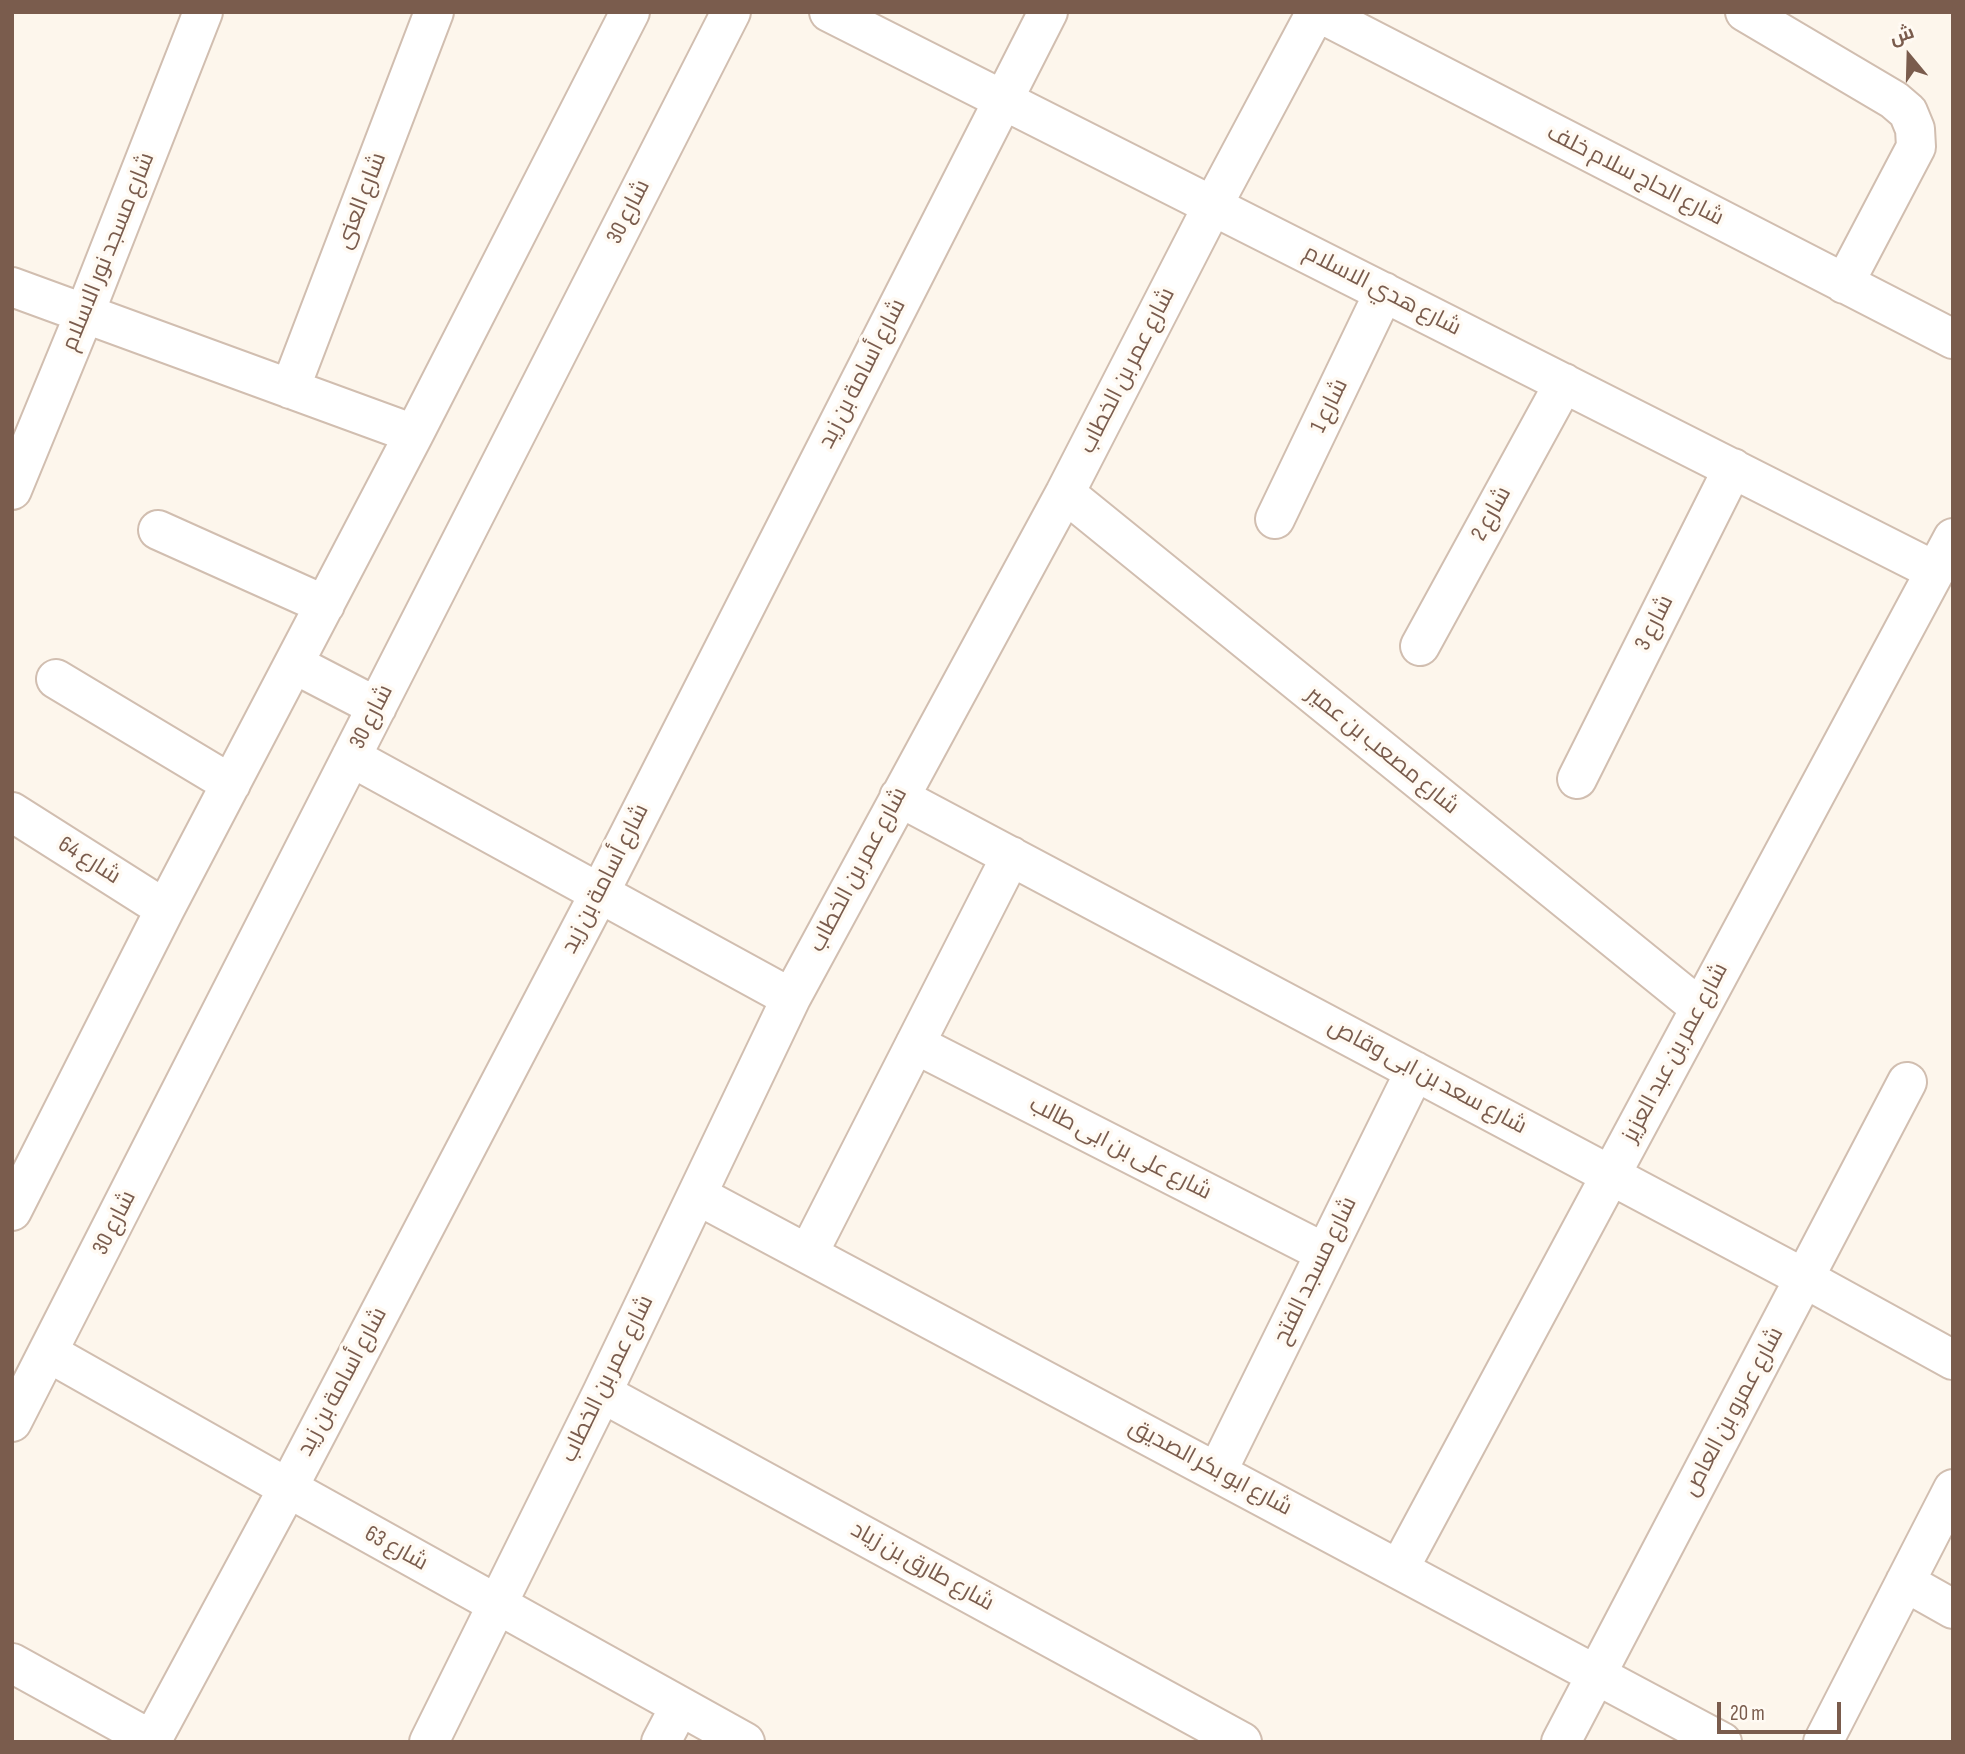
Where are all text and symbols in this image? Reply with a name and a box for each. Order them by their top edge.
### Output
north arrow [1874,21,1944,91]
text: ش [1887,21,1917,51]
street label: شارع الحاج سلام خلف [1542,119,1728,233]
street label: شارع مسجد نور الاسلام [57,149,161,355]
street label: شارع العنى [331,149,393,253]
street label: شارع 30 [601,175,657,249]
street label: شارع هدي الاسلام [1299,239,1465,343]
street label: شارع عمر بن الخطاب [1074,284,1182,458]
street label: شارع أسامة بن زيد [813,295,913,453]
street label: شارع 1 [1305,375,1355,437]
street label: شارع 2 [1466,482,1518,546]
street label: شارع 3 [1630,591,1680,655]
street label: شارع 30 [344,680,400,754]
street label: شارع مصعب بن عمير [1300,681,1464,821]
street label: شارع عمر بن الخطاب [804,783,914,957]
street label: شارع أسامة بن زيد [556,800,656,958]
street label: شارع 64 [53,831,125,891]
street label: شارع عمر بن عبد العزيز [1617,959,1735,1147]
street label: شارع سعد بن ابى وقاص [1323,1013,1531,1141]
street label: شارع على بن ابى طالب [1024,1091,1216,1207]
street label: شارع 30 [87,1186,143,1260]
street label: شارع مسجد الفتح [1268,1193,1364,1349]
street label: شارع عمر بن الخطاب [556,1291,660,1467]
street label: شارع أسامة بن زيد [292,1303,394,1461]
street label: شارع عمرو بن العاص [1678,1323,1790,1501]
street label: شارع ابو بكر الصديق [1124,1413,1296,1523]
street label: شارع طارق بن زياد [846,1516,998,1618]
street label: شارع 63 [360,1520,432,1578]
scale bar [1720,1688,1844,1732]
text: 20 m [1730,1701,1765,1726]

